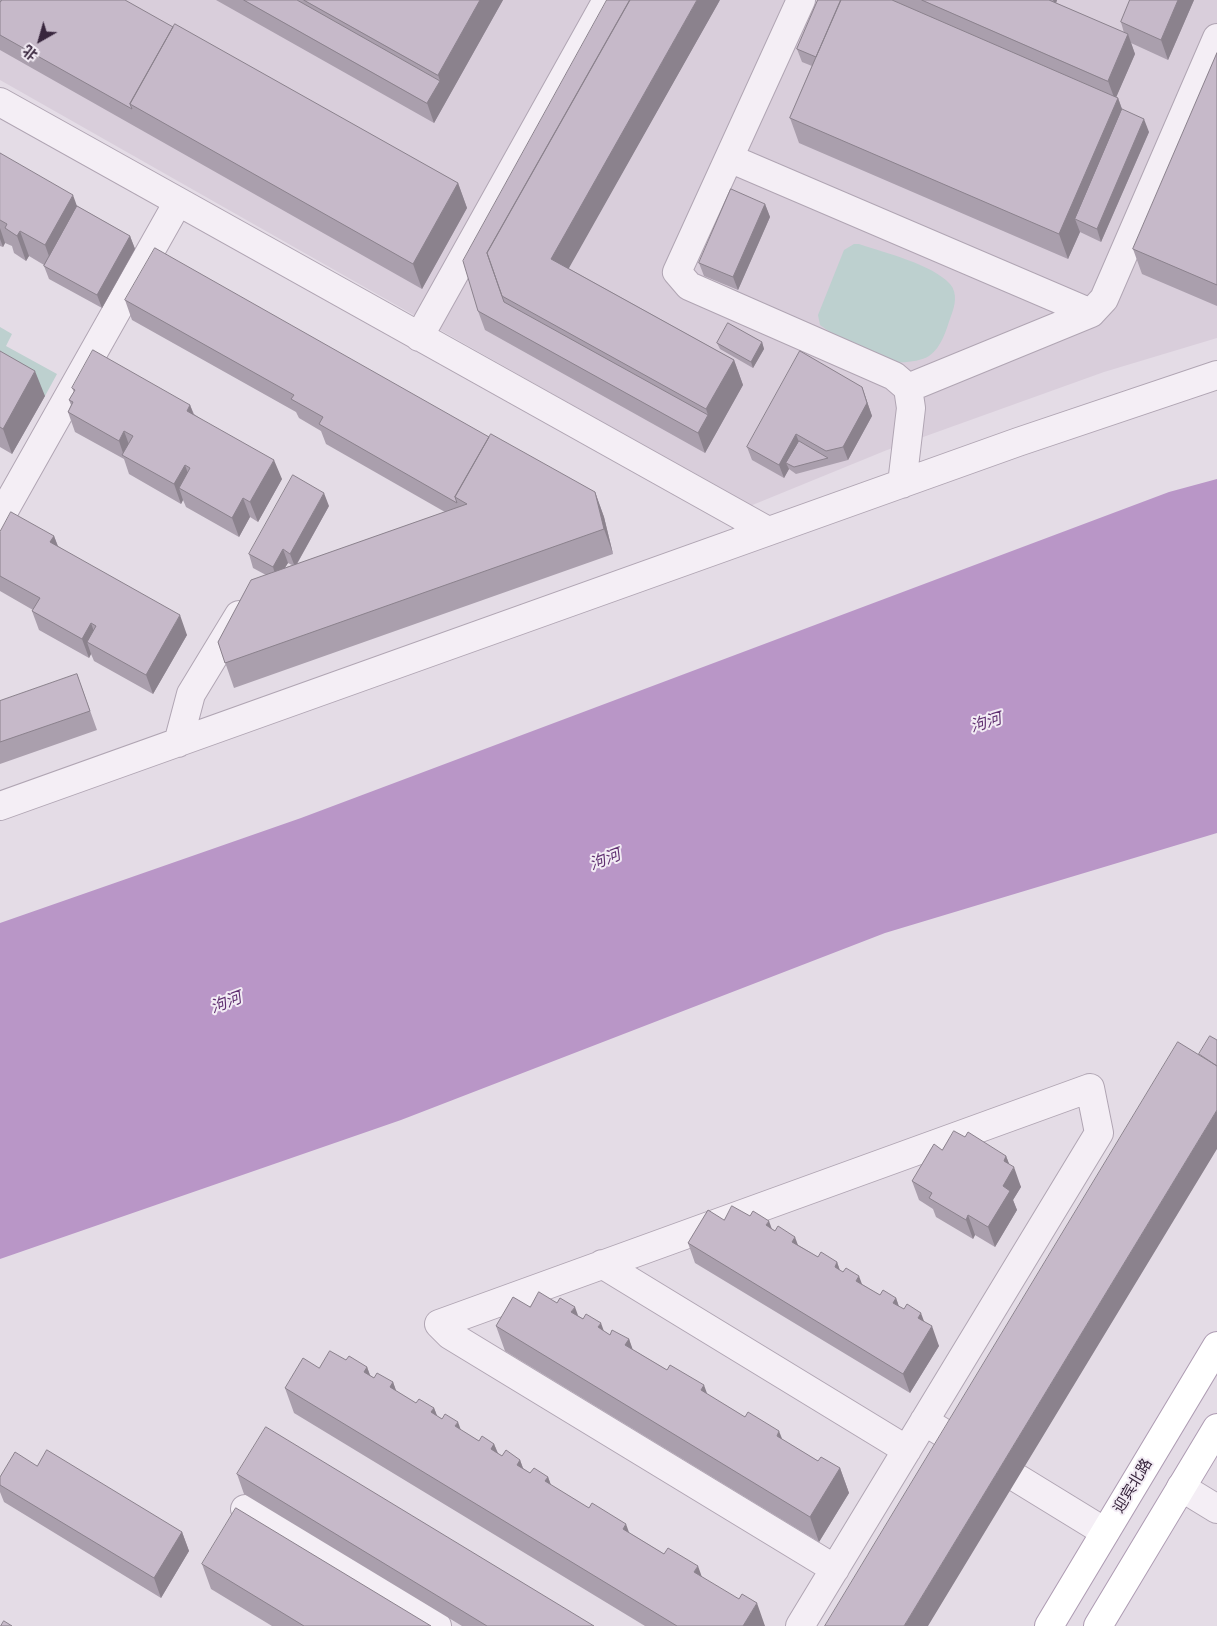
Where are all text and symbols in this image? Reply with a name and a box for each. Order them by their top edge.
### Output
north arrow [15,15,65,65]
text: 北 [20,41,41,63]
water label: 泃河 [968,709,1004,737]
water label: 泃河 [587,845,623,875]
water label: 泃河 [208,988,244,1018]
street label: 迎宾北路 [1110,1456,1156,1516]

